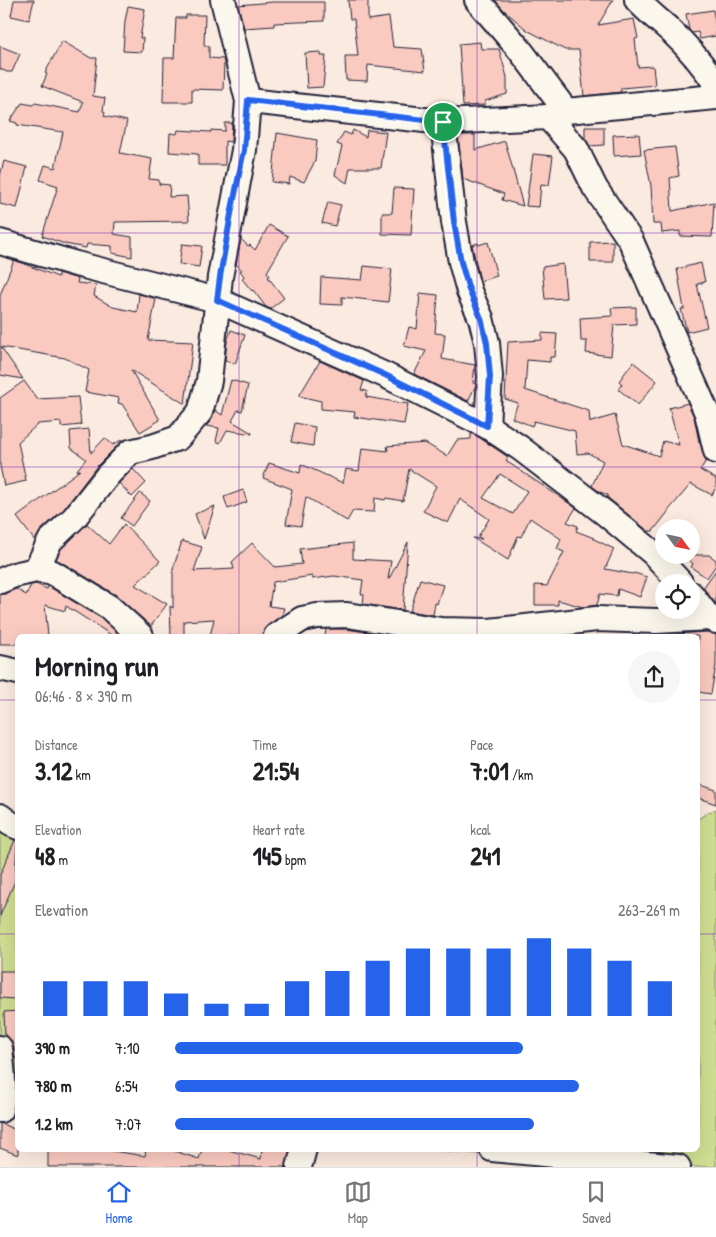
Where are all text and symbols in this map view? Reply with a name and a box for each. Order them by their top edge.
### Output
pin [422,101,464,143]
icon: arrive [429,108,457,136]
north arrow [655,519,700,564]
map controls [655,519,700,619]
button: locate [655,574,700,619]
text: Morning run [35,647,159,685]
button: share [628,651,680,703]
text: 06:46 · 8 × 390 m [35,685,132,707]
text: Distance [35,735,78,754]
text: Time [253,735,277,754]
text: Pace [470,735,494,754]
text: 3.12 [35,754,72,788]
text: 21:54 [253,754,299,788]
text: 7:01 [470,754,509,788]
text: km [72,765,91,784]
text: /km [509,765,533,784]
text: Elevation [35,820,82,839]
text: Heart rate [253,820,305,839]
text: kcal [470,820,491,839]
text: 48 [35,839,55,873]
text: 145 [253,839,282,873]
text: 241 [470,839,500,873]
text: m [55,850,68,869]
text: bpm [282,850,306,869]
text: Elevation [35,899,88,921]
text: 263–269 m [618,899,680,921]
text: 390 m [35,1037,70,1059]
text: 7:10 [115,1037,140,1059]
text: 780 m [35,1075,72,1097]
text: 6:54 [115,1075,138,1097]
text: 1.2 km [35,1113,73,1135]
text: 7:07 [115,1113,142,1135]
tab: Home [105,1178,133,1227]
tab: Map [344,1178,372,1227]
tab: Saved [582,1178,611,1227]

